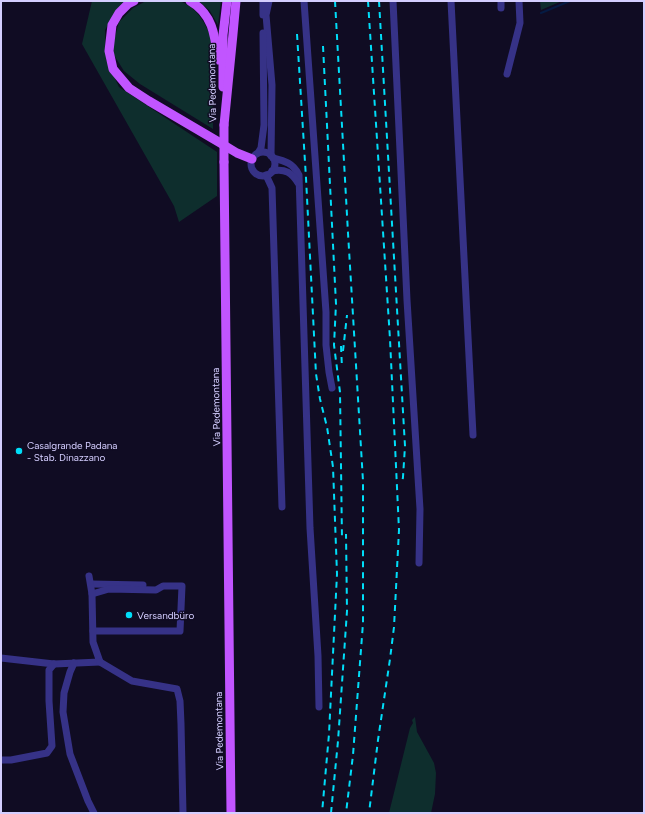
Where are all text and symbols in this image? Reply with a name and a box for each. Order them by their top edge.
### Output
street label: Via Pedemontana [205,44,219,122]
street label: Via Pedemontana [209,368,223,446]
place label: Casalgrande Padana - Stab. Dinazzano [27,439,117,464]
marker: Casalgrande Padana - Stab. Dinazzano [14,446,24,456]
place label: Versandbüro [137,609,194,622]
marker: Versandbüro [124,610,134,620]
street label: Via Pedemontana [212,692,226,770]

